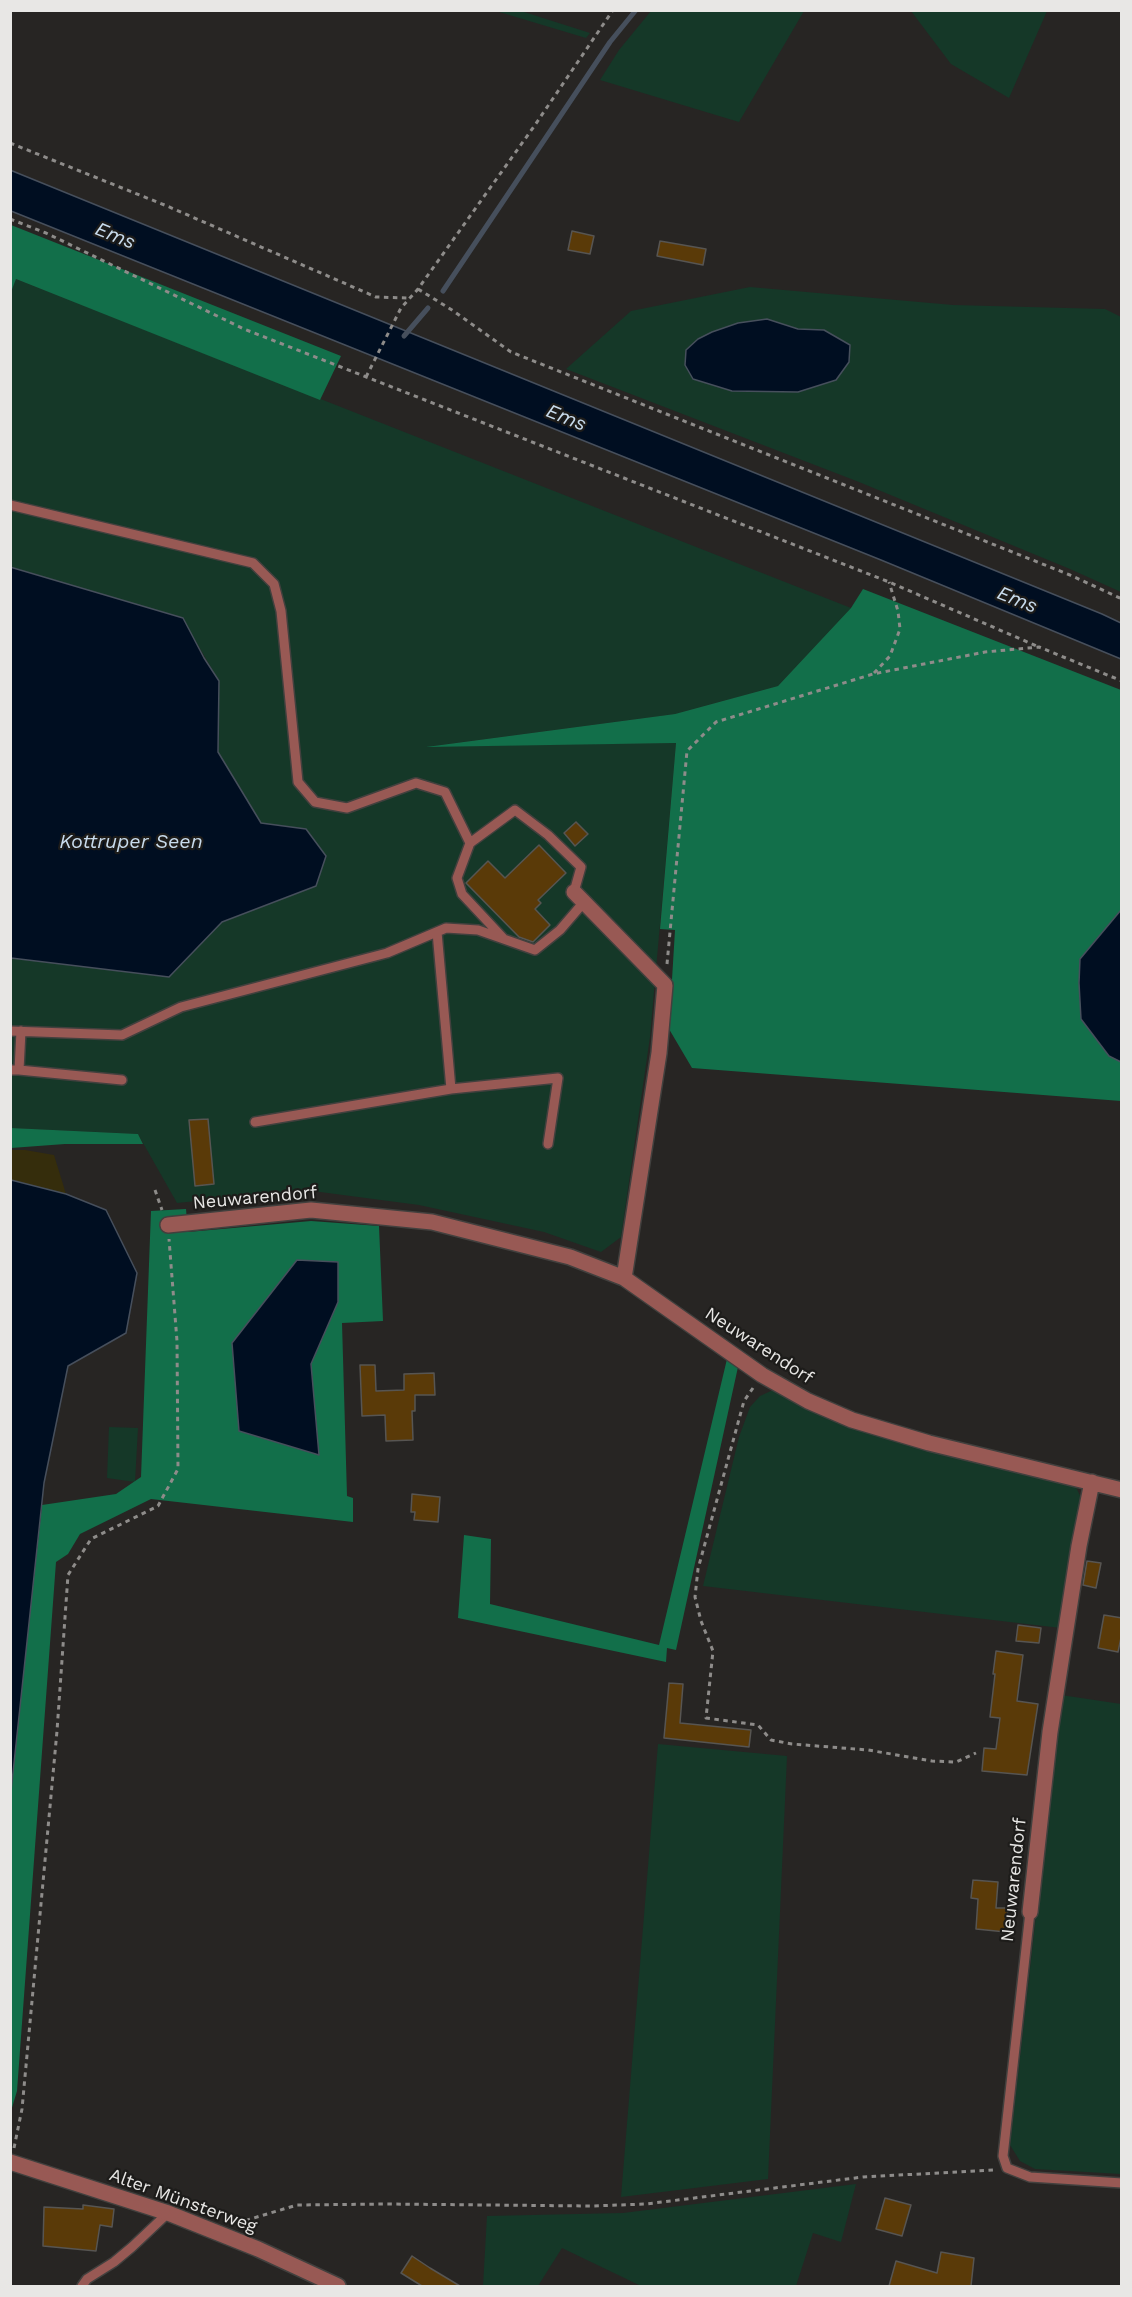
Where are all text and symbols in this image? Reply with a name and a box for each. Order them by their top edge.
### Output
water label: Ems [91,217,139,255]
water label: Ems [542,399,590,437]
water label: Ems [993,581,1041,619]
water label: Kottruper Seen [59,830,203,854]
street label: Neuwarendorf [192,1182,318,1214]
street label: Neuwarendorf [701,1303,817,1389]
street label: Neuwarendorf [997,1817,1031,1943]
street label: Alter Münsterweg [106,2164,260,2238]

